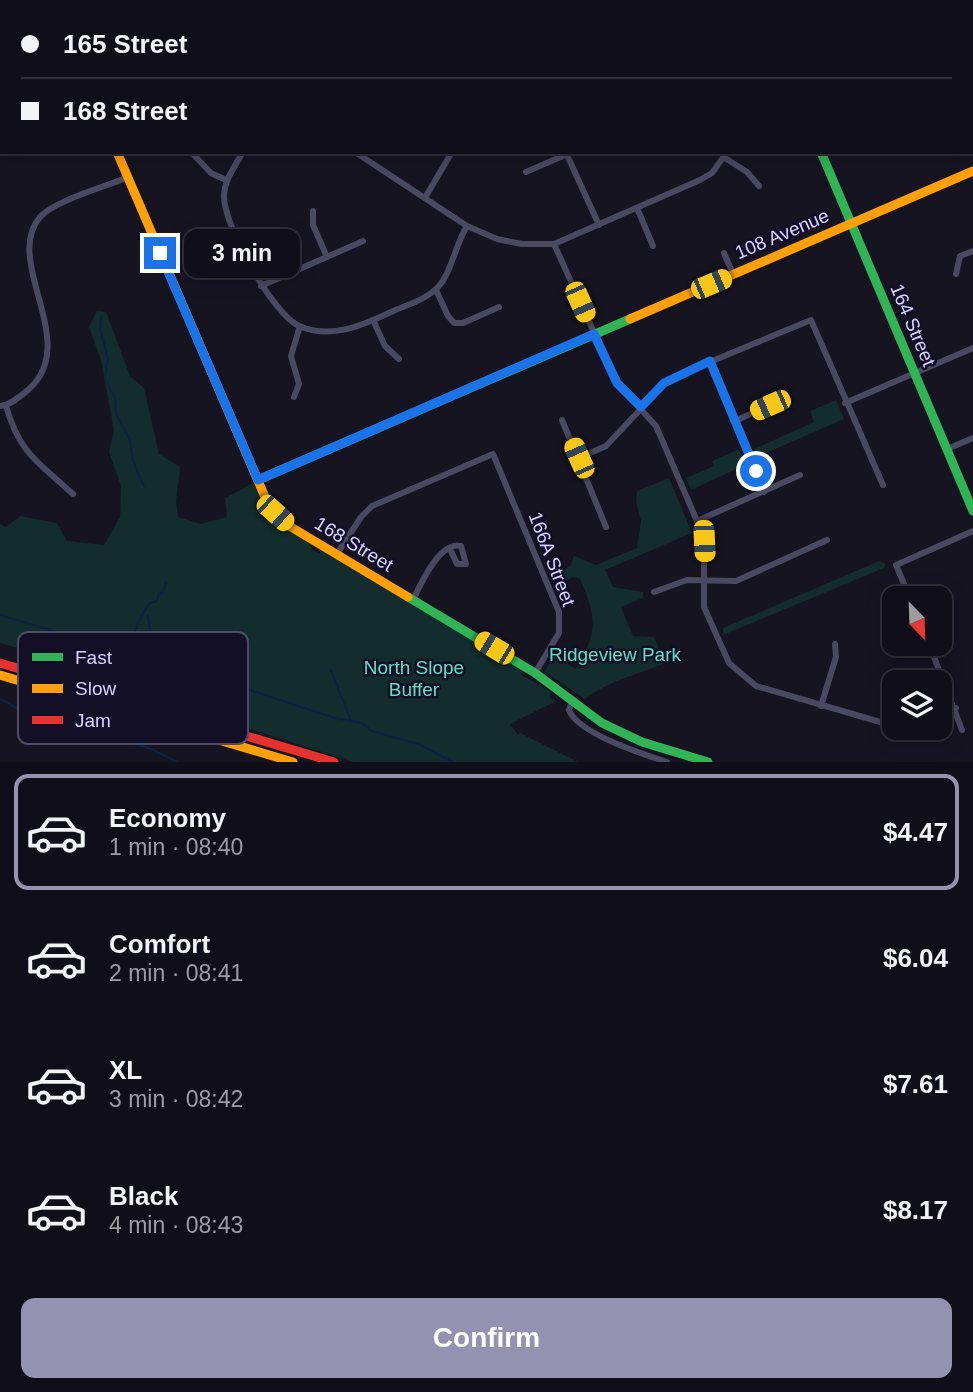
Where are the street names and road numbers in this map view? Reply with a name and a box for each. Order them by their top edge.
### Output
street label: 108 Avenue [732,205,832,263]
street label: 164 Street [886,281,940,370]
street label: 166A Street [524,509,580,610]
street label: 168 Street [311,512,398,576]

